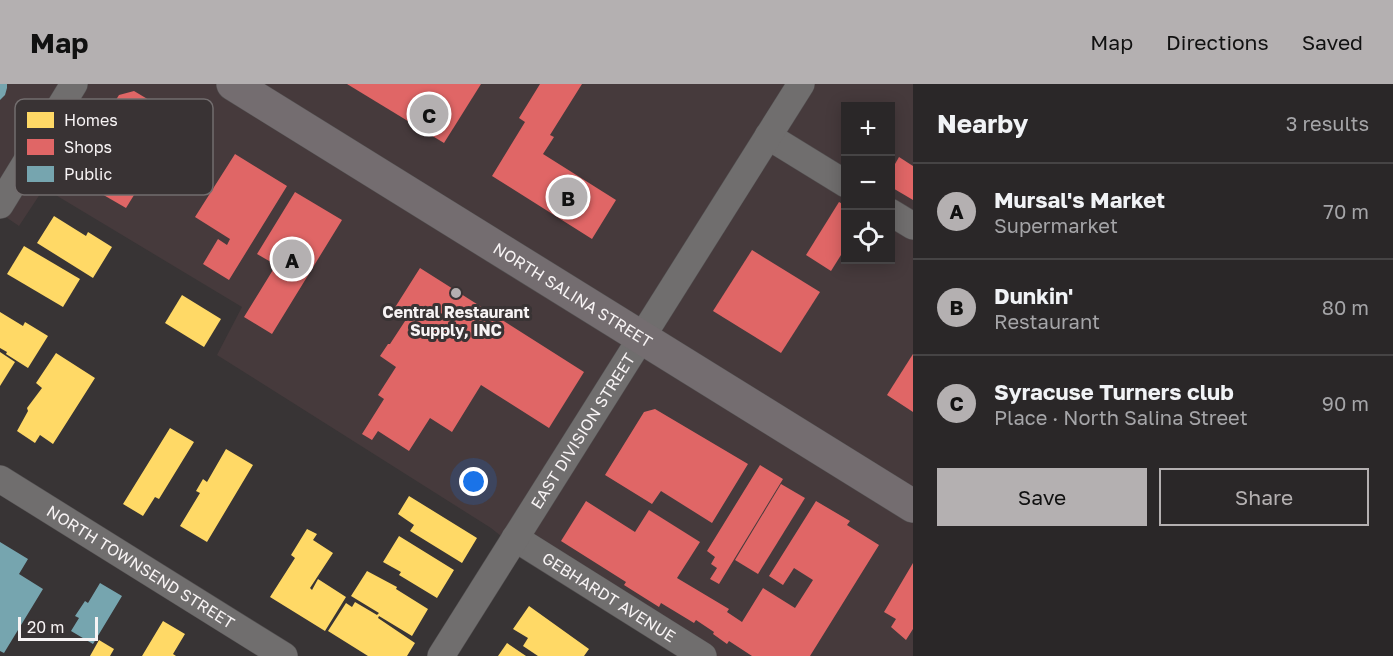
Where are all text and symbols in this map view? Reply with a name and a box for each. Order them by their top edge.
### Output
text: Map [30,26,88,59]
text: Map [1090,29,1133,55]
text: Directions [1166,29,1269,55]
text: Saved [1302,29,1363,55]
pin: C [410,92,448,136]
legend [15,99,213,195]
map controls [841,102,895,264]
button: + [841,102,895,156]
text: Nearby [937,108,1028,139]
text: Homes [64,110,118,130]
text: 3 results [1286,111,1369,135]
text: Shops [64,137,112,157]
button: − [841,156,895,210]
text: Public [64,164,112,184]
pin: B [548,174,588,220]
text: Mursal's Market [994,186,1165,213]
text: A [949,199,964,223]
text: 70 m [1323,199,1369,223]
button: locate [841,210,895,264]
text: Supermarket [994,213,1118,237]
pin: A [272,236,312,282]
street label: NORTH SALINA STREET [490,238,656,352]
text: Dunkin' [994,282,1073,309]
marker: Central Restaurant Supply, INC [449,286,463,300]
text: B [949,295,964,319]
text: 80 m [1322,295,1369,319]
place label: Central Restaurant Supply, INC [382,302,530,340]
text: Restaurant [994,309,1100,333]
street label: EAST DIVISION STREET [526,349,639,512]
text: Syracuse Turners club [994,378,1234,405]
text: C [949,391,964,415]
text: 90 m [1322,391,1369,415]
text: Place · North Salina Street [994,405,1248,429]
your location [459,467,488,496]
button: Save [937,468,1147,526]
button: Share [1159,468,1369,526]
street label: NORTH TOWNSEND STREET [43,501,239,633]
street label: GEBHARDT AVENUE [539,548,679,646]
scale bar [18,614,98,642]
text: 20 m [27,617,64,637]

